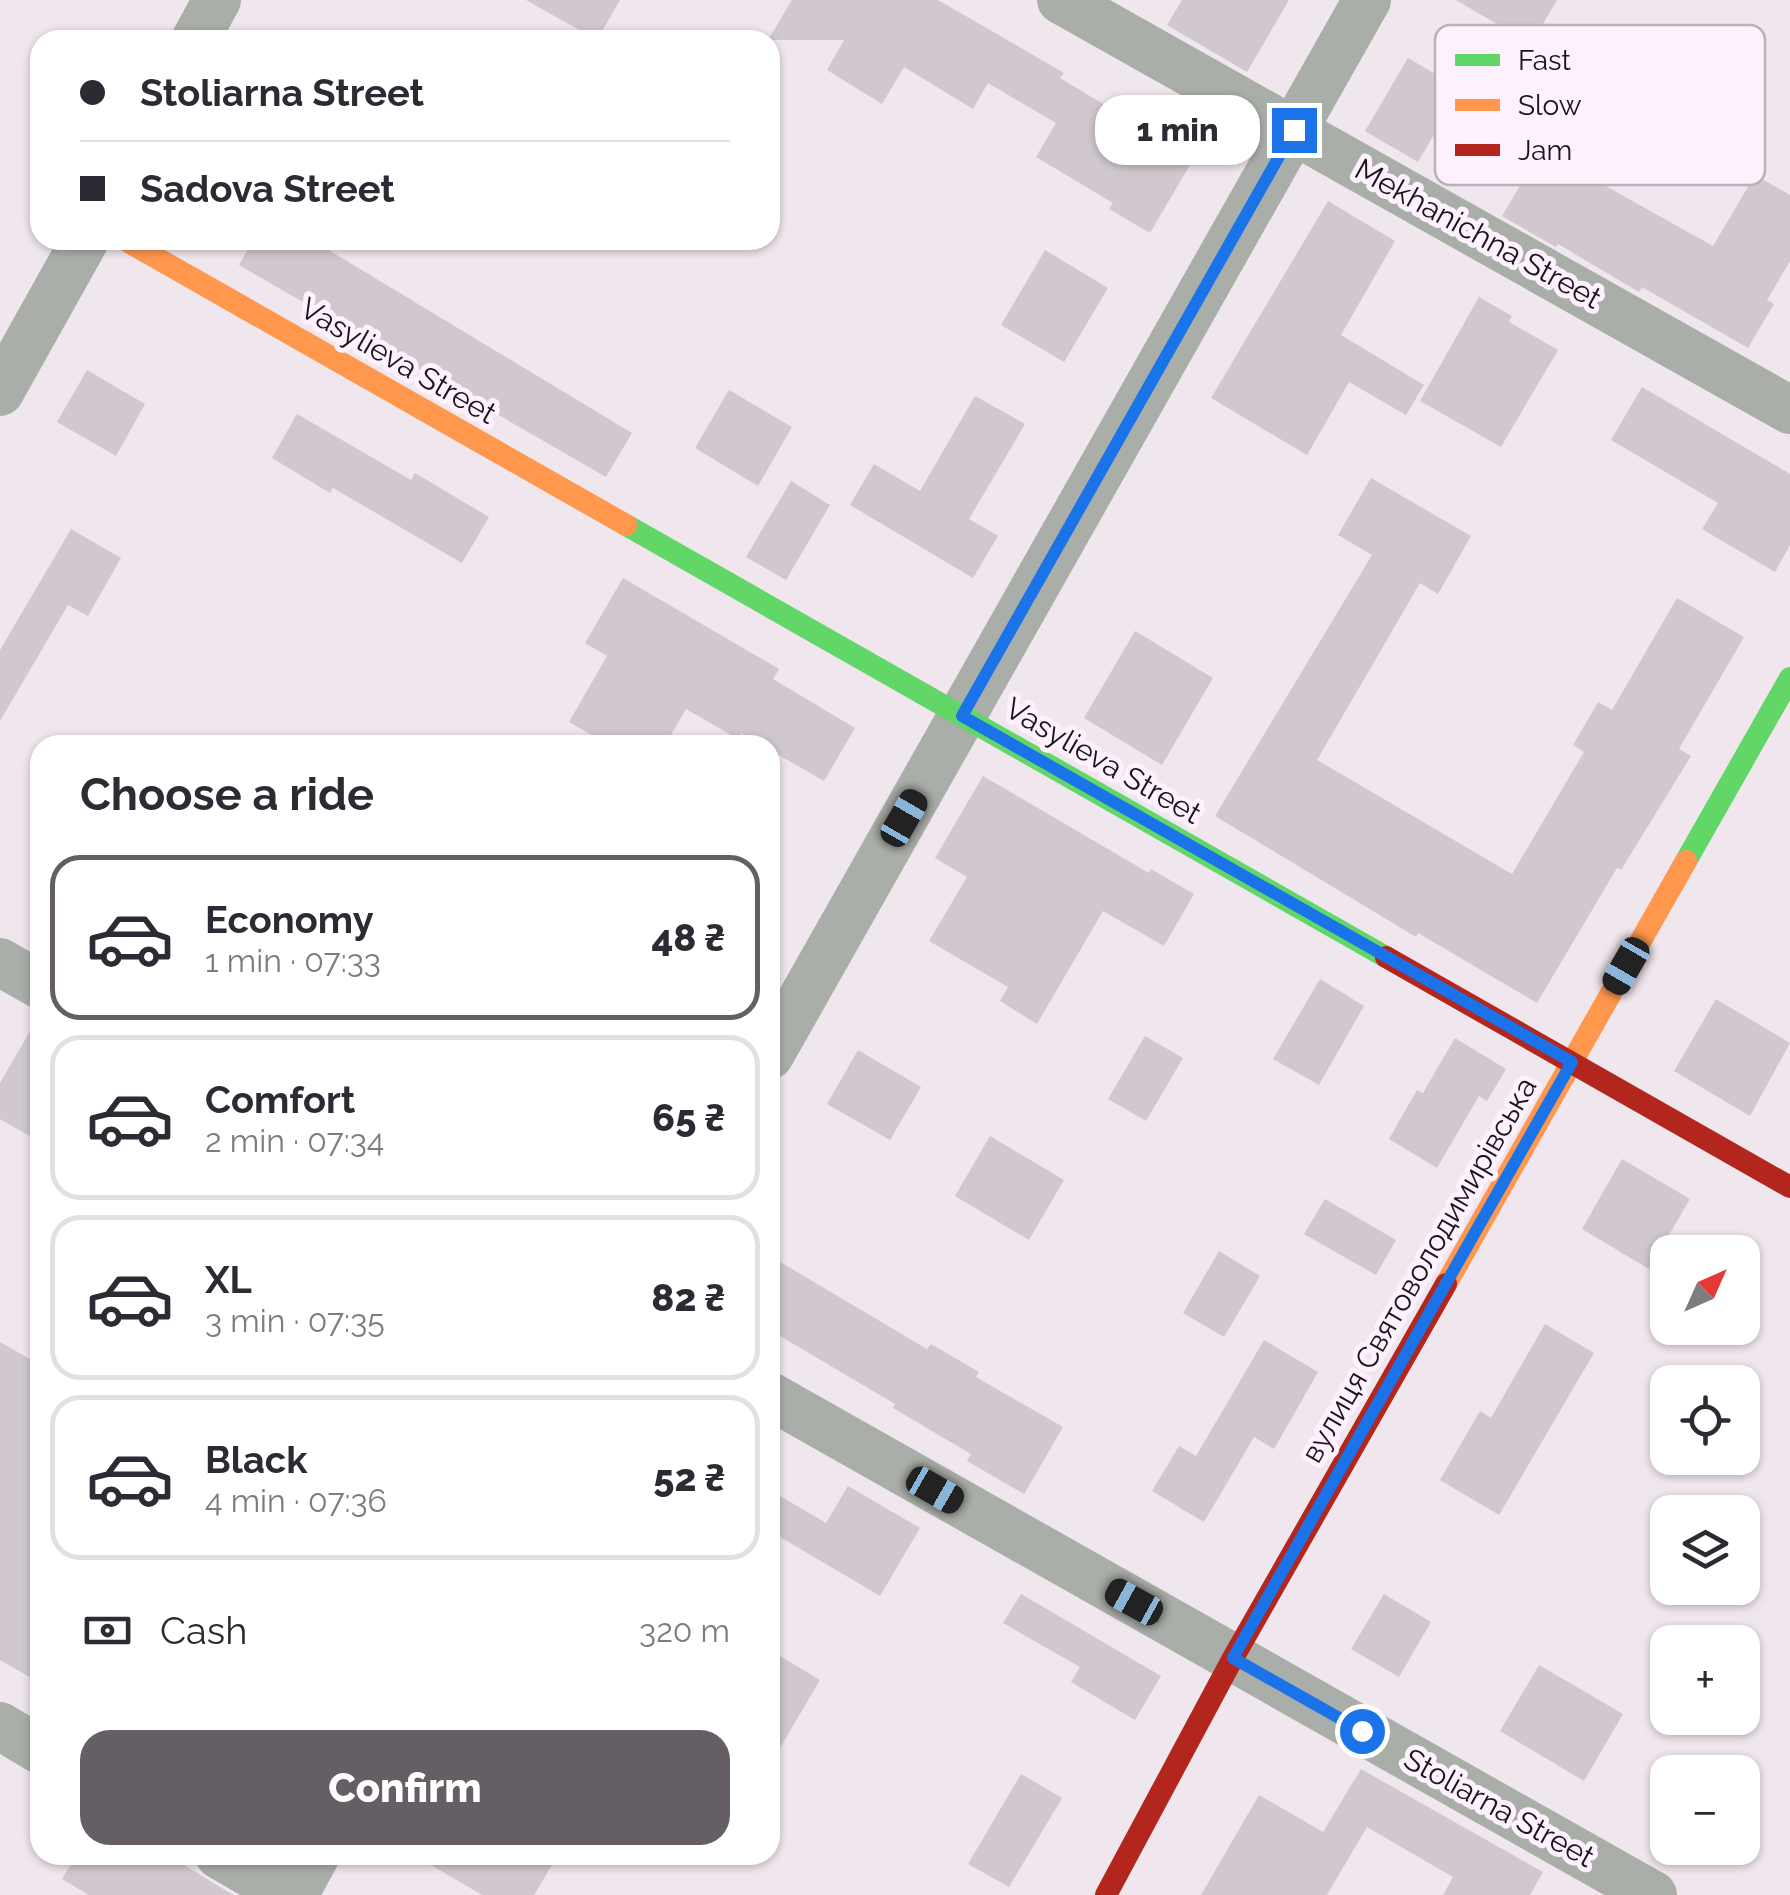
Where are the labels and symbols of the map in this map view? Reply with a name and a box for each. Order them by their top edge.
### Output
legend [1435,25,1765,185]
text: Fast [1518,44,1571,77]
text: Slow [1518,89,1582,122]
callout: 1 min [1094,95,1259,165]
route end [1272,108,1317,153]
text: Jam [1518,134,1572,167]
street label: Mekhanichna Street [1349,151,1607,316]
street label: Vasylieva Street [294,290,502,431]
street label: Vasylieva Street [999,690,1207,831]
car [876,785,932,851]
car [1598,933,1654,999]
street label: вулиця Святоволодимирівська [1294,1071,1543,1469]
north arrow [1650,1235,1760,1345]
car [902,1462,968,1518]
car [1100,1574,1168,1630]
route start [1340,1709,1385,1754]
street label: Stoliarna Street [1398,1741,1600,1874]

